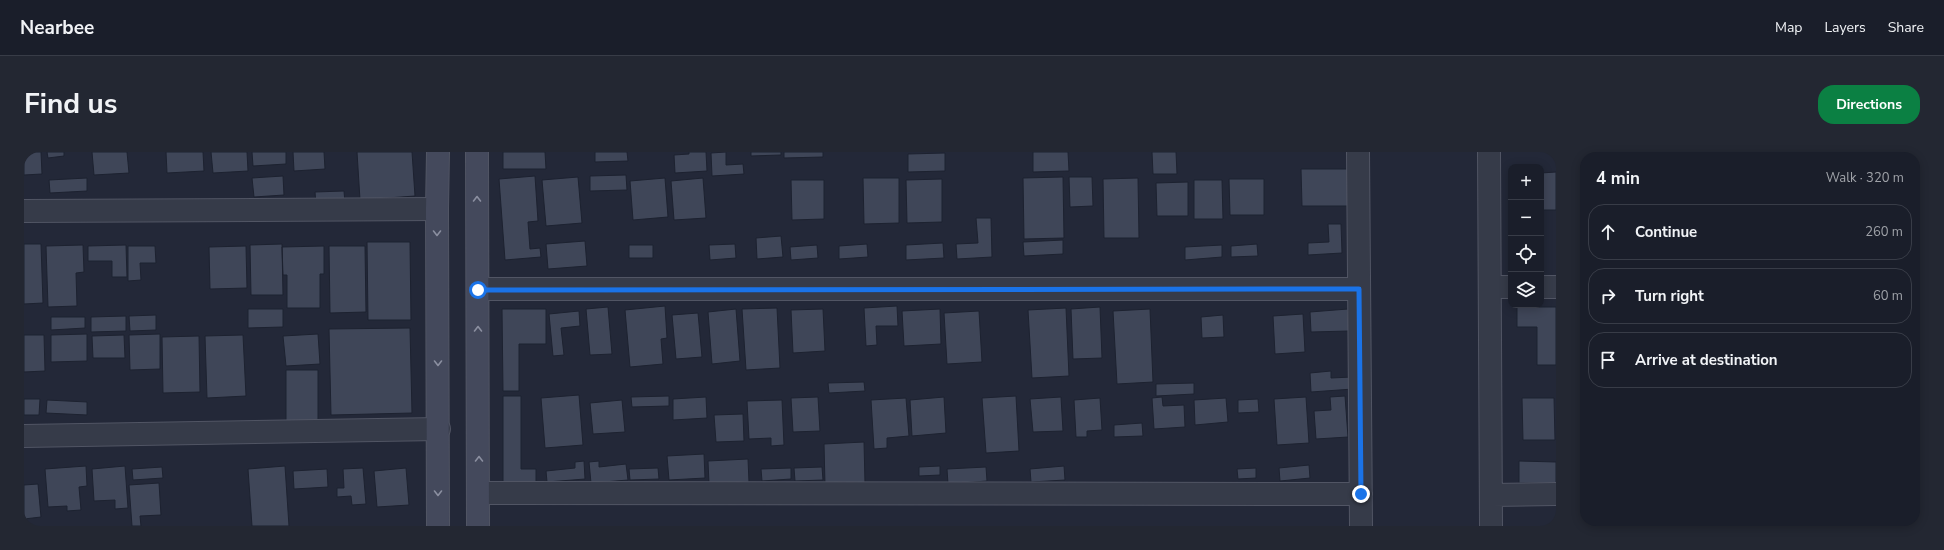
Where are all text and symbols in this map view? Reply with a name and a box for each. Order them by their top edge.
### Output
text: Nearbee [20,15,94,41]
text: Map [1775,18,1802,37]
text: Layers [1824,18,1866,37]
text: Share [1888,18,1924,37]
text: Find us [24,85,118,123]
button: Directions [1818,85,1920,124]
map controls [1508,164,1544,308]
button: + [1508,164,1544,200]
text: 4 min [1596,167,1640,190]
text: Walk · 320 m [1826,169,1904,187]
one-way arrow [473,196,481,202]
button: − [1508,200,1544,236]
icon: ahead [1597,221,1619,243]
text: Continue [1635,222,1697,242]
text: 260 m [1865,223,1903,241]
one-way arrow [433,230,441,236]
button: locate [1508,236,1544,272]
button: layers [1508,272,1544,308]
route start [469,281,487,299]
icon: right [1597,285,1619,307]
text: Turn right [1635,286,1704,306]
text: 60 m [1873,287,1903,305]
one-way arrow [474,326,482,332]
icon: arrive [1597,349,1619,371]
text: Arrive at destination [1635,350,1778,370]
one-way arrow [434,360,442,366]
one-way arrow [475,456,483,462]
route end [1352,485,1370,503]
one-way arrow [434,490,442,496]

